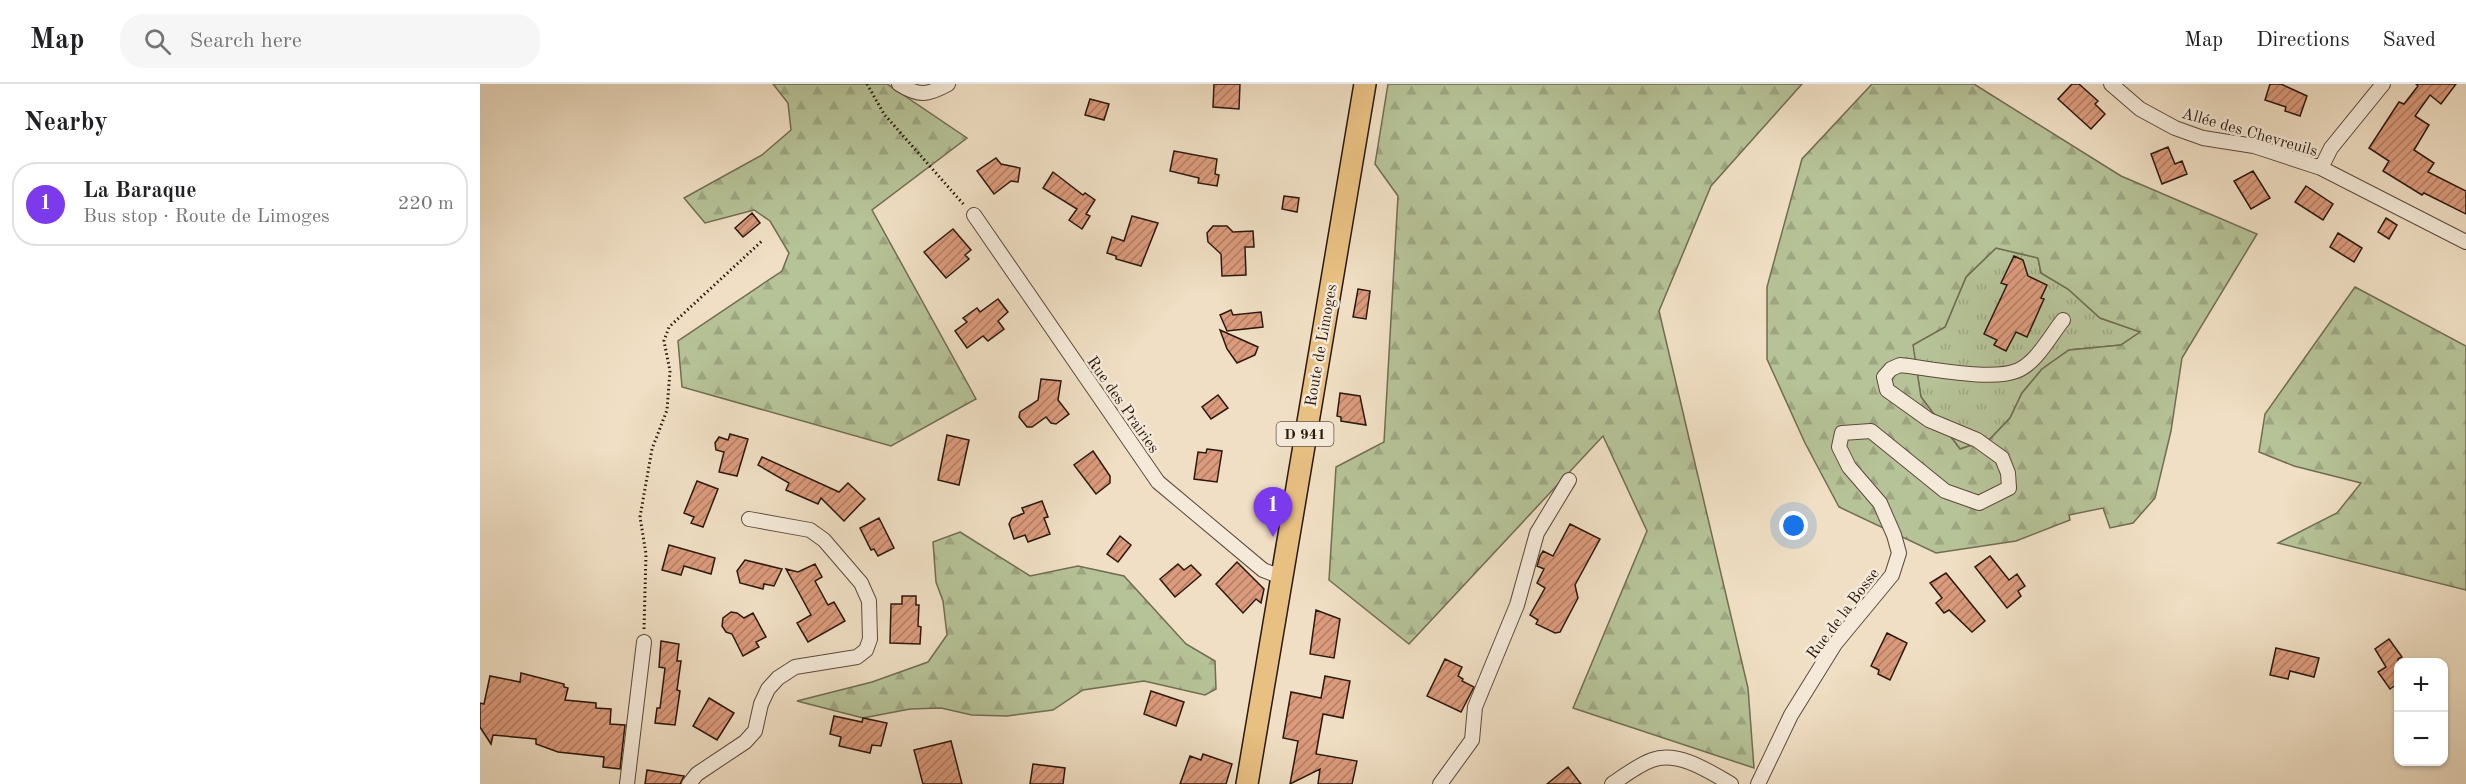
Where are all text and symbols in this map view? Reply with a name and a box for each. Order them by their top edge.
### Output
search box [120,14,540,68]
icon: search [141,25,174,58]
text: Map [30,27,84,55]
text: Search here [189,30,302,52]
text: Map [2184,30,2223,51]
text: Directions [2256,30,2350,51]
text: Saved [2383,30,2436,51]
street label: Allée des Chevreuils [2180,106,2319,160]
text: Nearby [24,110,108,136]
text: La Baraque [83,180,197,202]
text: 1 [40,194,51,214]
text: 220 m [398,194,454,214]
text: Bus stop · Route de Limoges [83,207,330,227]
street label: Route de Limoges [1303,283,1341,408]
street label: Rue des Prairies [1083,354,1162,456]
road number: D 941 [1276,422,1334,446]
pin: 1 [1254,488,1292,537]
your location [1779,511,1808,540]
street label: Rue de la Bosse [1804,566,1883,663]
map controls [2394,658,2448,766]
button: + [2394,658,2448,712]
button: − [2394,712,2448,766]

